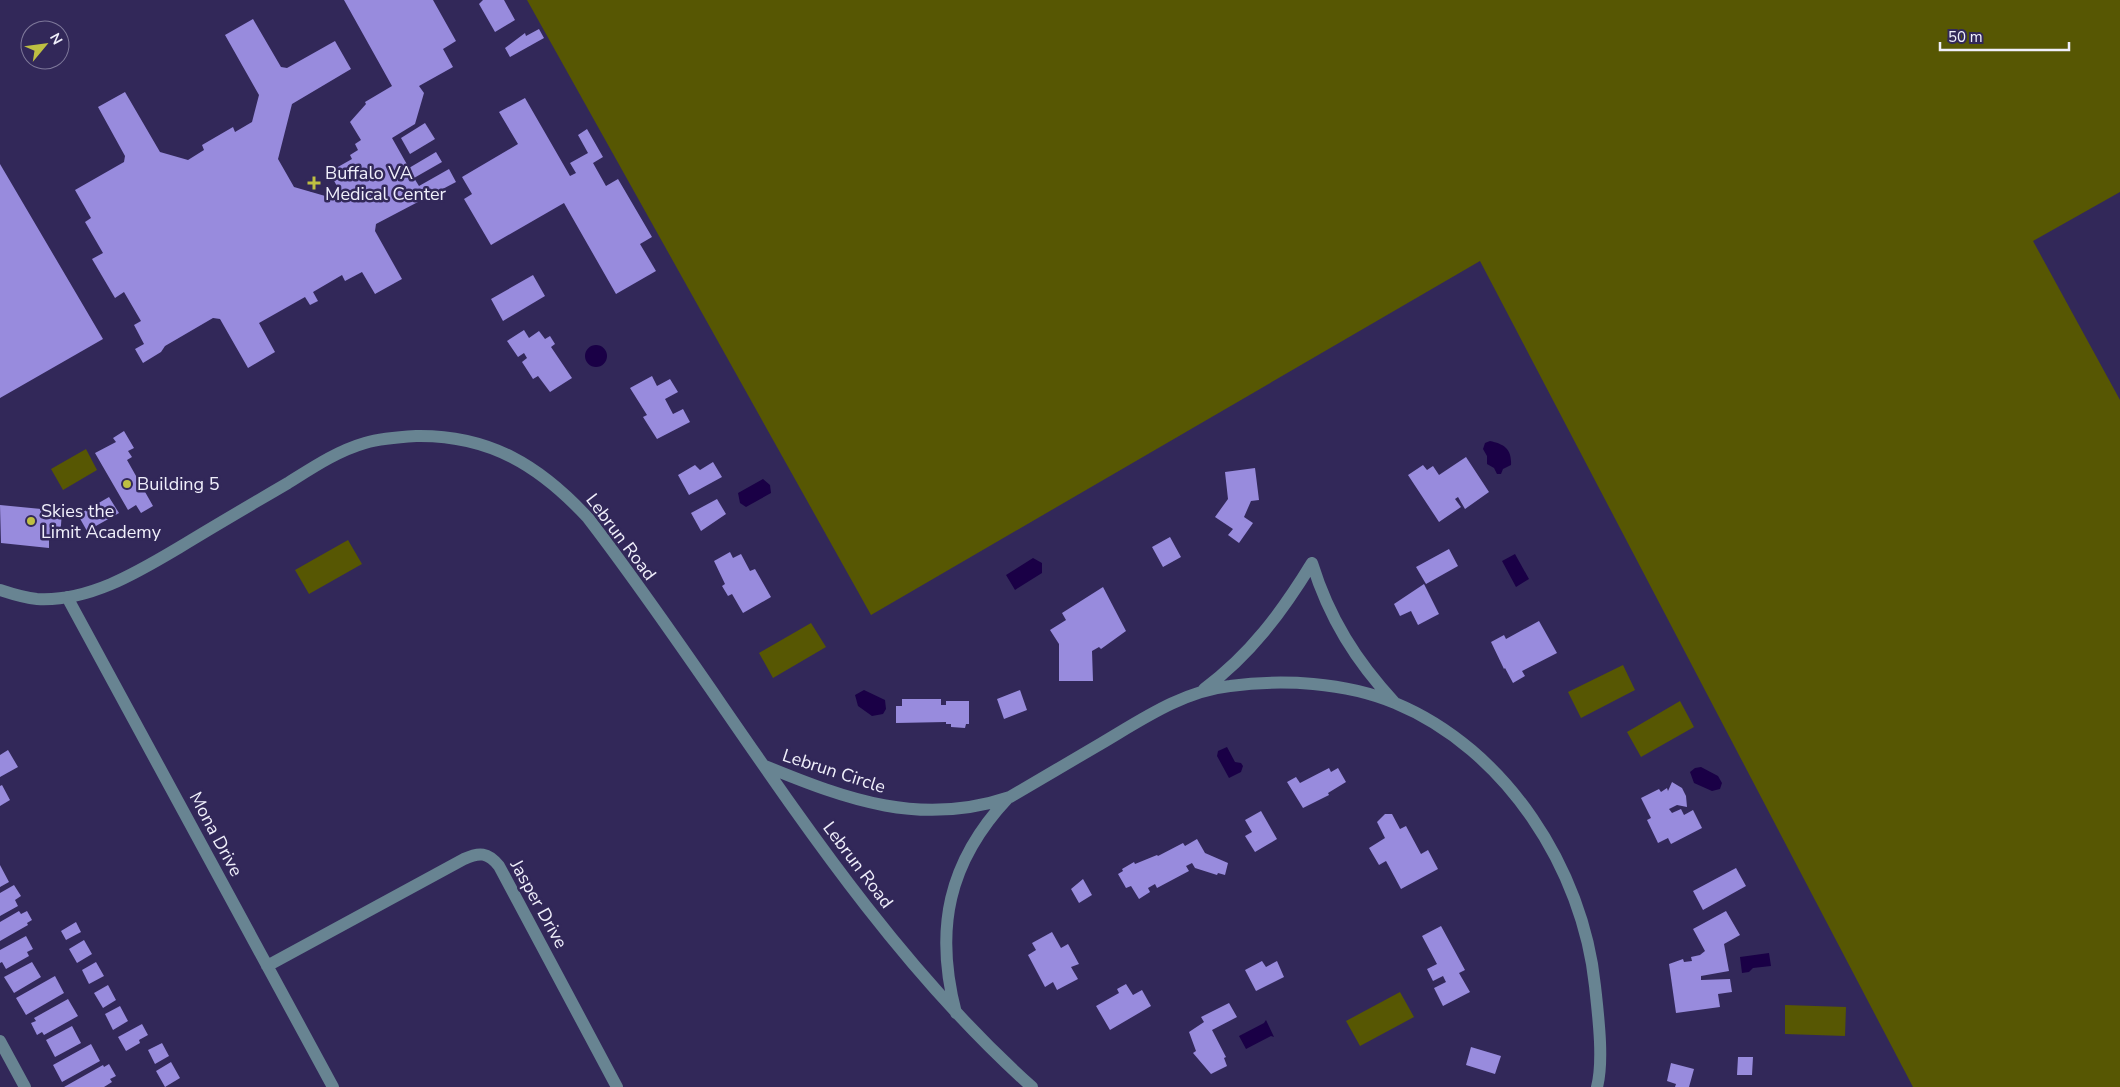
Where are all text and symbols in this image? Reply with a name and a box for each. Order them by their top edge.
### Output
north arrow [20,20,70,70]
scale bar [1940,20,2069,52]
text: 50 m [1948,27,1983,47]
text: N [45,30,67,48]
place label: Buffalo VA Medical Center [325,161,446,206]
marker: Buffalo VA Medical Center [307,176,321,190]
place label: Building 5 [137,472,220,496]
marker: Building 5 [121,478,133,490]
street label: Lebrun Road [580,489,662,585]
place label: Skies the Limit Academy [41,499,162,544]
marker: Skies the Limit Academy [25,515,37,527]
street label: Lebrun Circle [779,743,889,799]
street label: Mona Drive [184,788,248,880]
street label: Lebrun Road [817,817,899,913]
street label: Jasper Drive [504,855,573,953]

